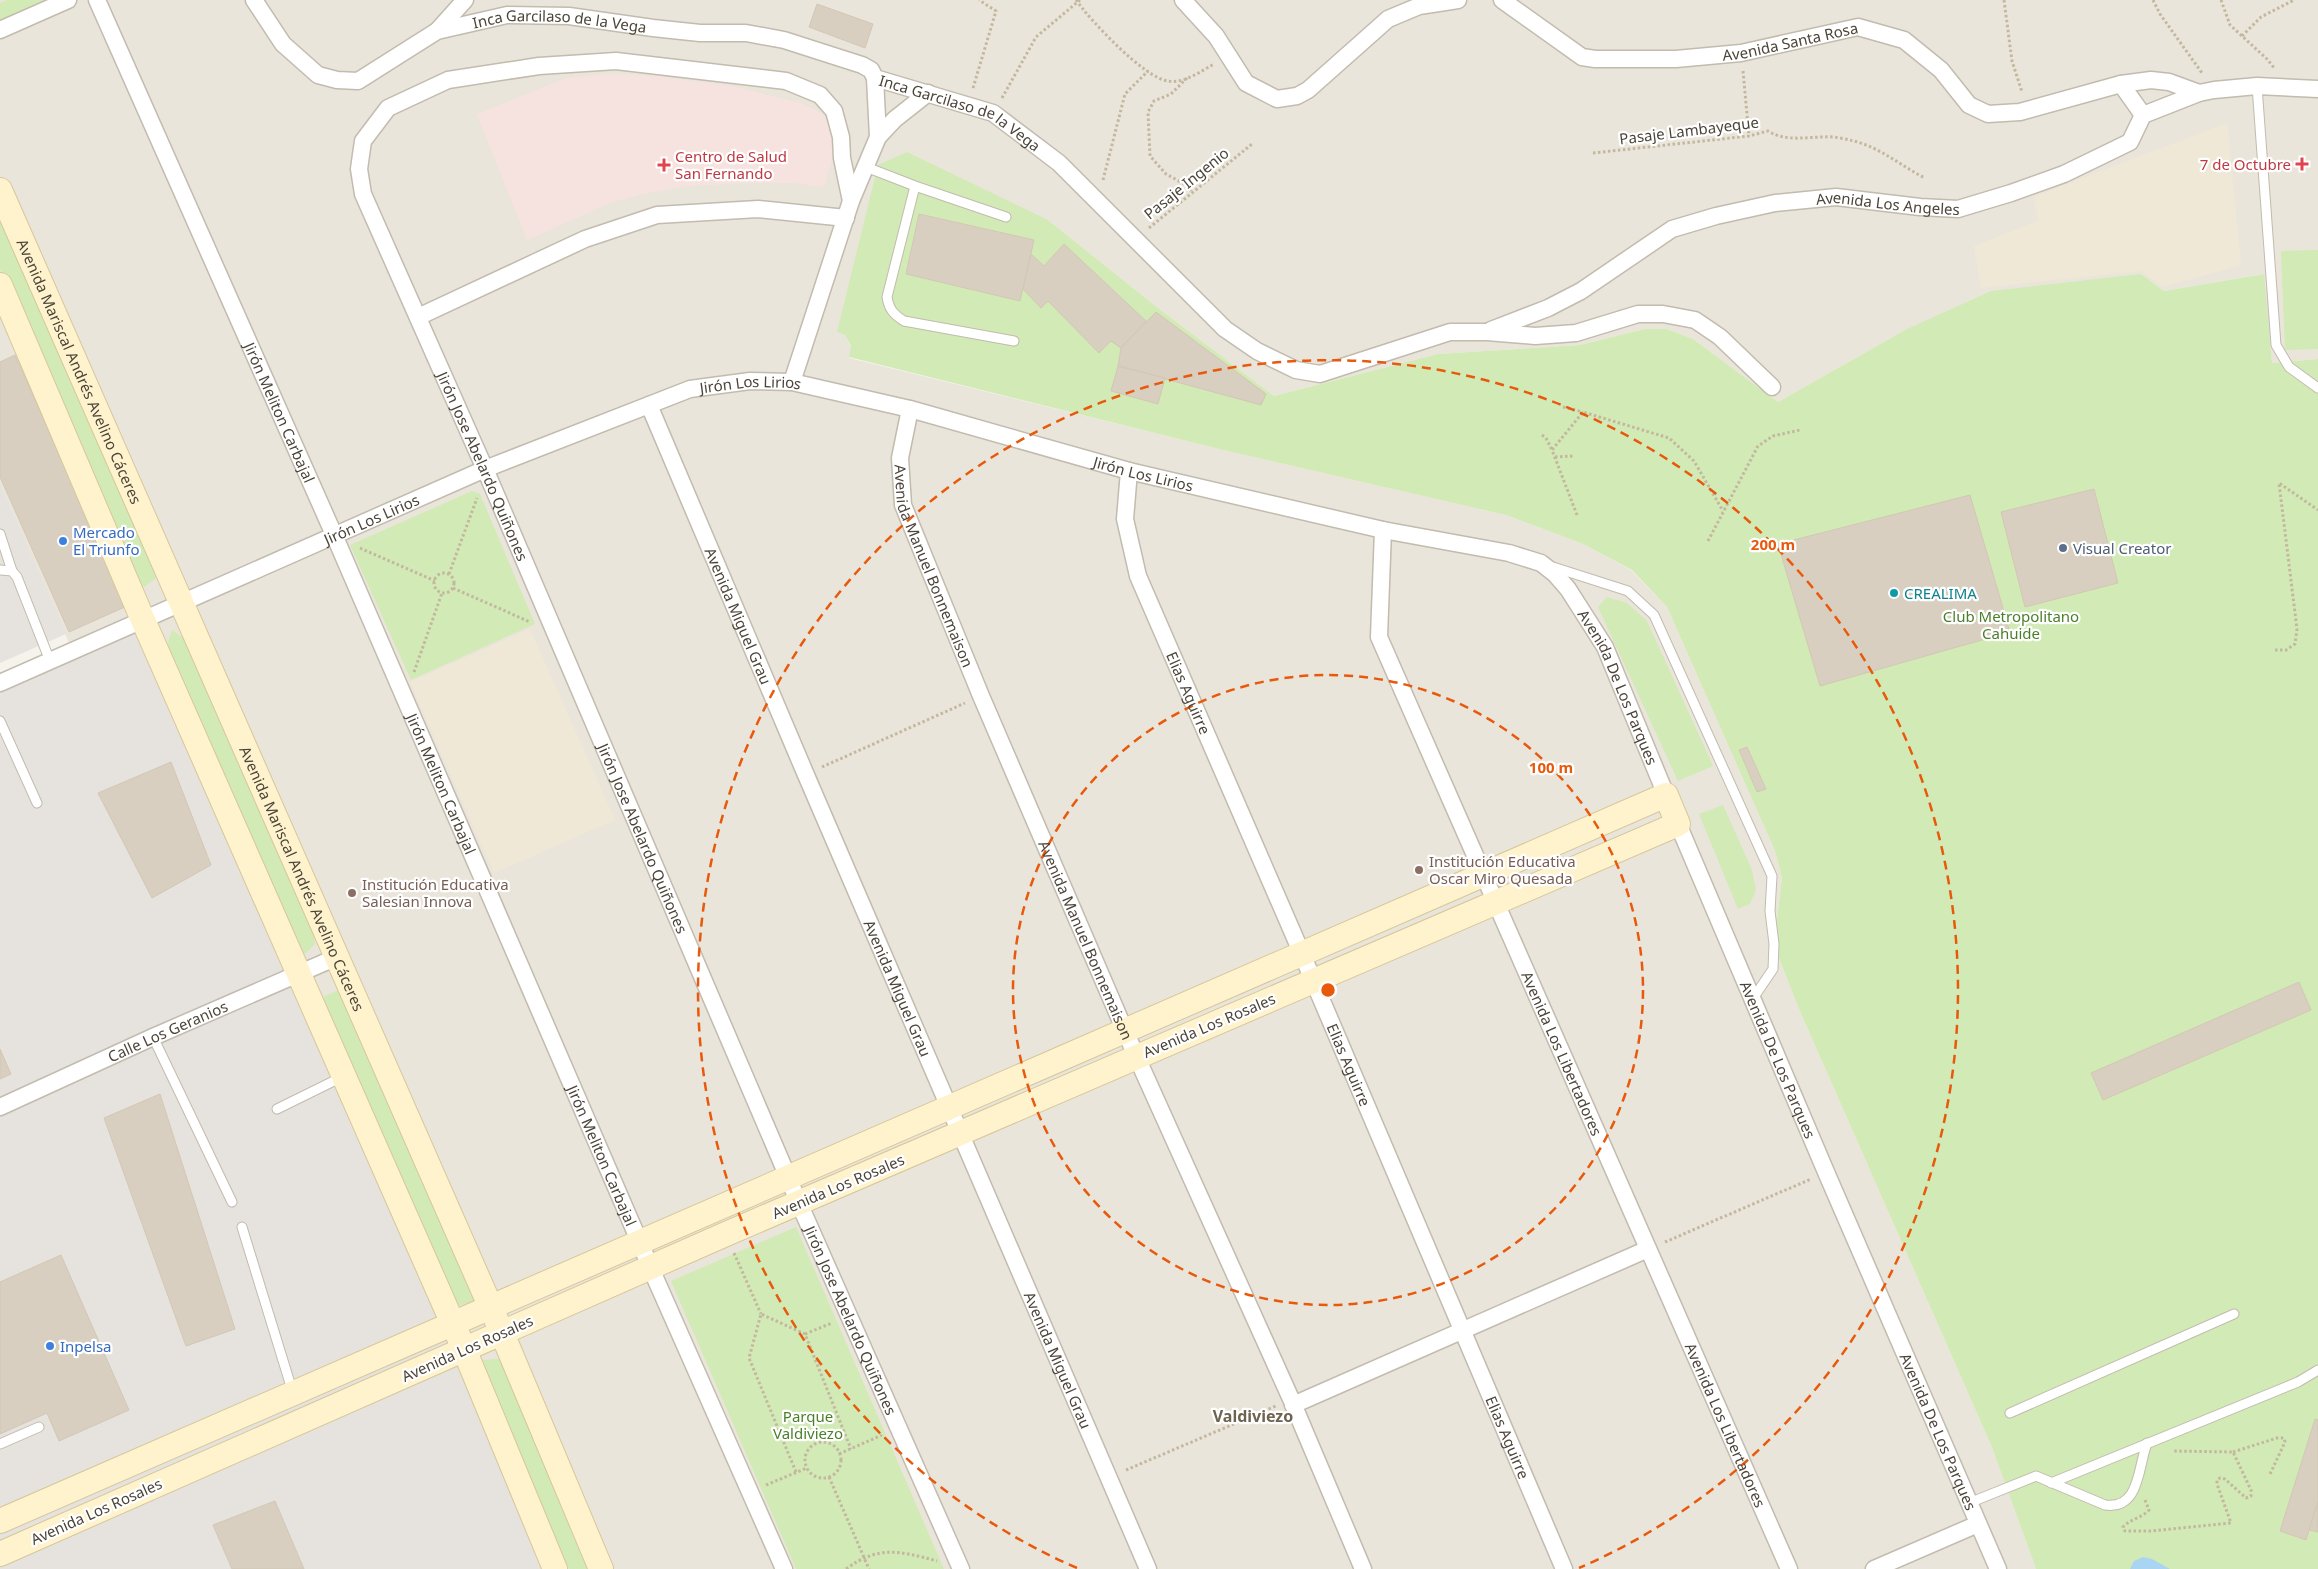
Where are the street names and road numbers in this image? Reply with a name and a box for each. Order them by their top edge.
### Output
street label: Inca Garcilaso de la Vega [471,5,648,37]
street label: Avenida Santa Rosa [1721,17,1860,65]
street label: Inca Garcilaso de la Vega [877,70,1045,156]
street label: Pasaje Lambayeque [1618,112,1760,148]
street label: Pasaje Ingenio [1139,143,1233,223]
street label: Avenida Los Angeles [1815,187,1960,219]
street label: Avenida Mariscal Andrés Avelino Cáceres [13,236,147,507]
street label: Jirón Meliton Carbajal [239,337,320,486]
street label: Jirón Jose Abelardo Quiñones [432,366,533,564]
street label: Jirón Los Lirios [696,371,803,398]
street label: Jirón Los Lirios [1089,451,1195,496]
street label: Avenida Manuel Bonnemaison [890,464,978,670]
street label: Jirón Los Lirios [319,489,422,550]
street label: Avenida Miguel Grau [700,544,776,687]
street label: Avenida De Los Parques [1574,605,1662,768]
street label: Elias Aguirre [1162,648,1215,737]
street label: Jirón Meliton Carbajal [401,708,481,857]
street label: Jirón Jose Abelardo Quiñones [593,738,692,936]
street label: Avenida Mariscal Andrés Avelino Cáceres [235,743,369,1014]
street label: Avenida Manuel Bonnemaison [1034,837,1138,1043]
street label: Avenida Miguel Grau [860,917,936,1060]
street label: Avenida Los Libertadores [1517,968,1607,1139]
street label: Avenida De Los Parques [1736,978,1821,1141]
street label: Avenida Los Rosales [1140,988,1278,1062]
street label: Calle Los Geranios [104,996,231,1066]
street label: Elias Aguirre [1323,1020,1376,1109]
street label: Jirón Meliton Carbajal [562,1080,641,1229]
street label: Avenida Los Rosales [769,1149,907,1223]
street label: Jirón Jose Abelardo Quiñones [800,1221,902,1418]
street label: Avenida Miguel Grau [1020,1289,1096,1432]
street label: Avenida Los Rosales [398,1310,536,1386]
street label: Avenida Los Libertadores [1681,1340,1771,1510]
street label: Avenida De Los Parques [1896,1350,1981,1513]
street label: Elias Aguirre [1481,1393,1534,1482]
street label: Avenida Los Rosales [27,1473,165,1549]

